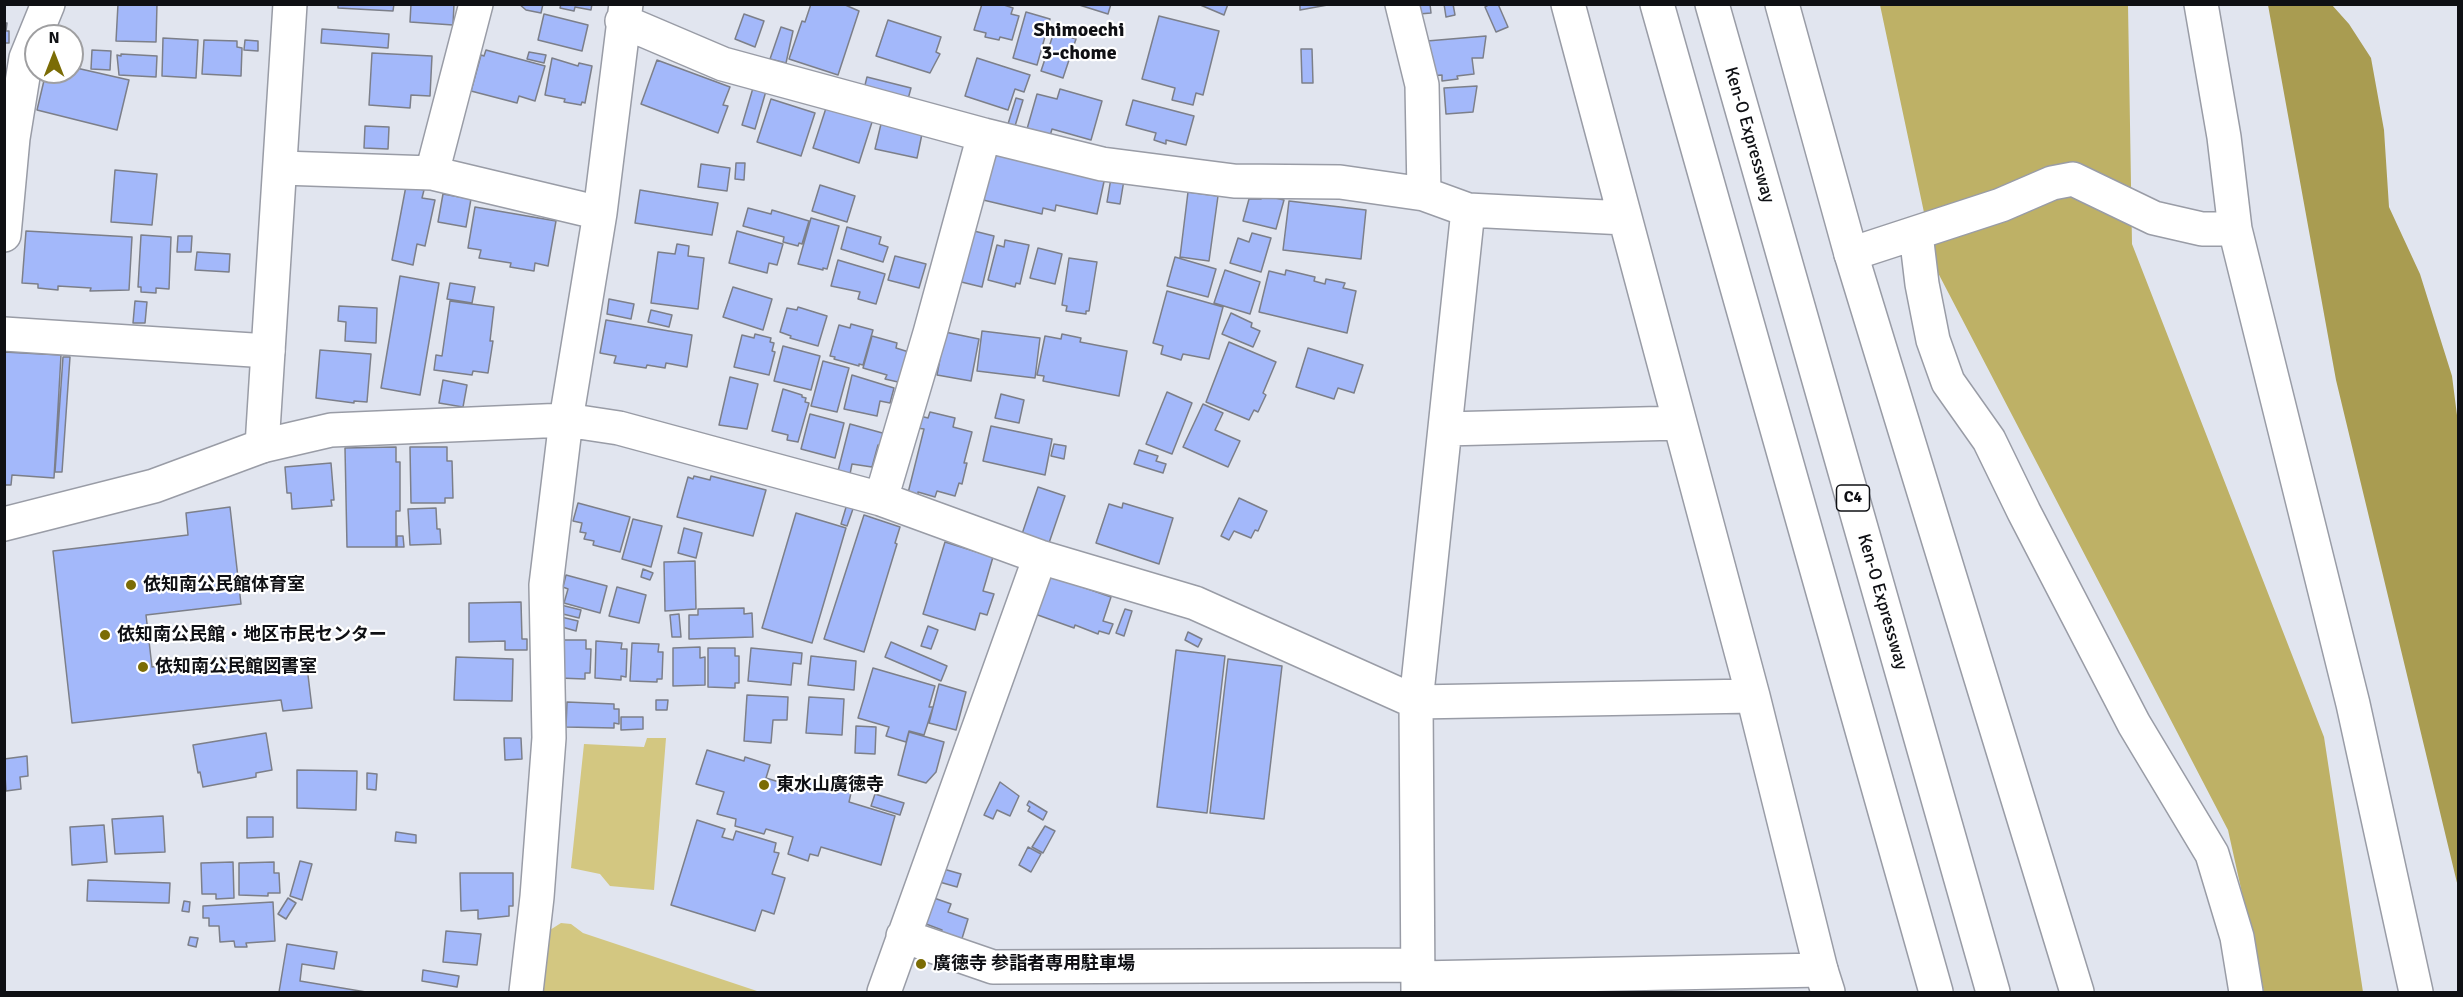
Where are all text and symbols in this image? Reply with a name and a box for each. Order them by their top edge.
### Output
district label: Shimoechi 3-chome [1034,19,1124,66]
north arrow [24,24,84,84]
text: N [48,28,60,48]
street label: Ken-O Expressway [1719,64,1779,206]
road number: C4 [1836,485,1870,511]
street label: Ken-O Expressway [1852,531,1912,673]
place label: 依知南公民館体育室 [143,574,305,596]
marker: 依知南公民館体育室 [124,578,138,592]
place label: 依知南公民館・地区市民センター [117,624,387,646]
marker: 依知南公民館・地区市民センター [98,628,112,642]
place label: 依知南公民館図書室 [155,656,317,678]
marker: 依知南公民館図書室 [136,660,150,674]
place label: 東水山廣徳寺 [776,774,884,796]
marker: 東水山廣徳寺 [757,778,771,792]
place label: 廣徳寺 参詣者専用駐車場 [933,953,1135,975]
marker: 廣徳寺 参詣者専用駐車場 [914,957,928,971]

